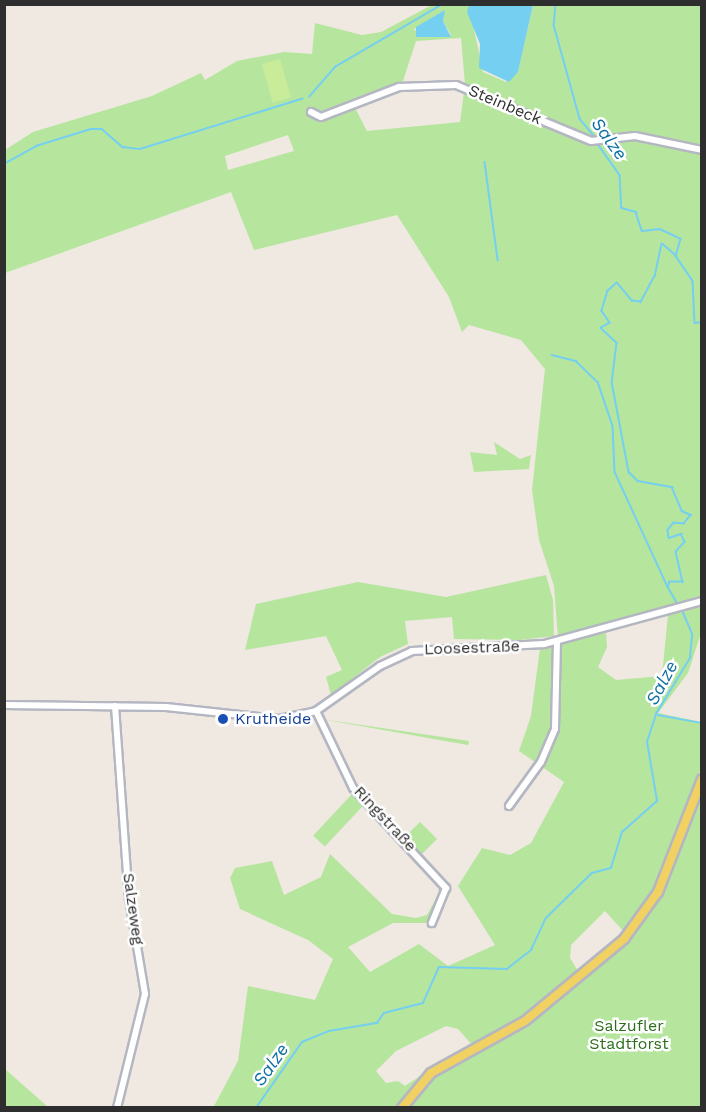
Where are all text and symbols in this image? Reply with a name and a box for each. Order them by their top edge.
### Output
street label: Steinbeck [466,81,544,129]
water label: Salze [586,114,632,164]
street label: Loosestraße [424,637,520,659]
water label: Salze [641,657,683,709]
place label: Krutheide [235,709,311,729]
marker: Krutheide [216,712,230,726]
street label: Ringstraße [350,782,420,856]
street label: Salzeweg [118,872,148,946]
park label: Salzufler Stadtforst [589,1016,669,1054]
water label: Salze [249,1039,293,1091]

